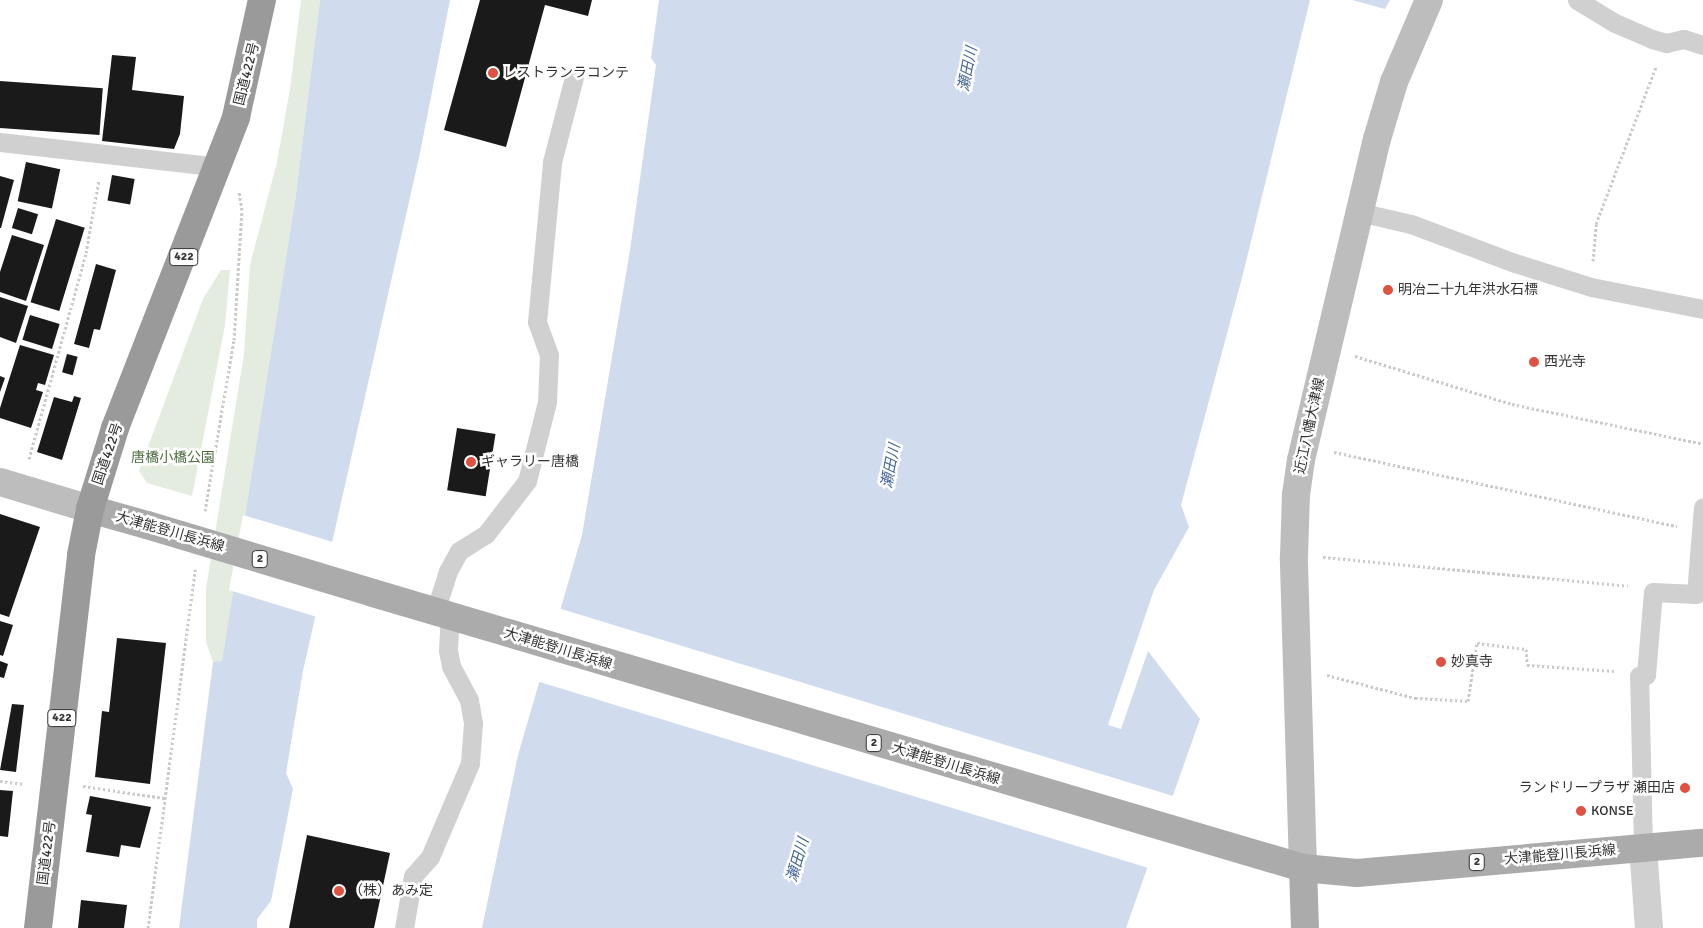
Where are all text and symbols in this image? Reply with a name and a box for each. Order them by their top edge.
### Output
street label: 国道422号 [231,41,263,107]
water label: 瀬田川 [955,45,981,93]
place label: レストランラコンテ [503,65,629,81]
marker: レストランラコンテ [487,67,499,79]
road number: 422 [169,248,199,266]
place label: 明冶二十九年洪水石標 [1398,282,1538,298]
marker: 明冶二十九年洪水石標 [1382,284,1394,296]
place label: 西光寺 [1544,354,1586,370]
marker: 西光寺 [1528,356,1540,368]
street label: 近江八幡大津線 [1292,376,1328,476]
street label: 国道422号 [90,421,126,487]
water label: 瀬田川 [878,442,904,490]
park label: 唐橋小橋公園 [131,450,215,466]
place label: ギャラリー唐橋 [481,454,579,470]
marker: ギャラリー唐橋 [465,456,477,468]
street label: 大津能登川長浜線 [114,508,226,556]
road number: 2 [251,550,269,568]
street label: 大津能登川長浜線 [502,625,614,673]
place label: 妙真寺 [1451,654,1493,670]
marker: 妙真寺 [1435,656,1447,668]
road number: 422 [47,708,77,728]
road number: 2 [865,734,883,752]
street label: 大津能登川長浜線 [890,740,1002,788]
place label: ランドリープラザ 瀬田店 [1518,780,1675,796]
marker: ランドリープラザ 瀬田店 [1679,782,1691,794]
place label: KONSE [1591,803,1634,819]
marker: KONSE [1575,805,1587,817]
street label: 国道422号 [35,820,59,886]
water label: 瀬田川 [783,836,813,884]
street label: 大津能登川長浜線 [1503,842,1617,868]
road number: 2 [1468,852,1486,872]
place label: （株）あみ定 [349,883,433,899]
marker: （株）あみ定 [333,885,345,897]

